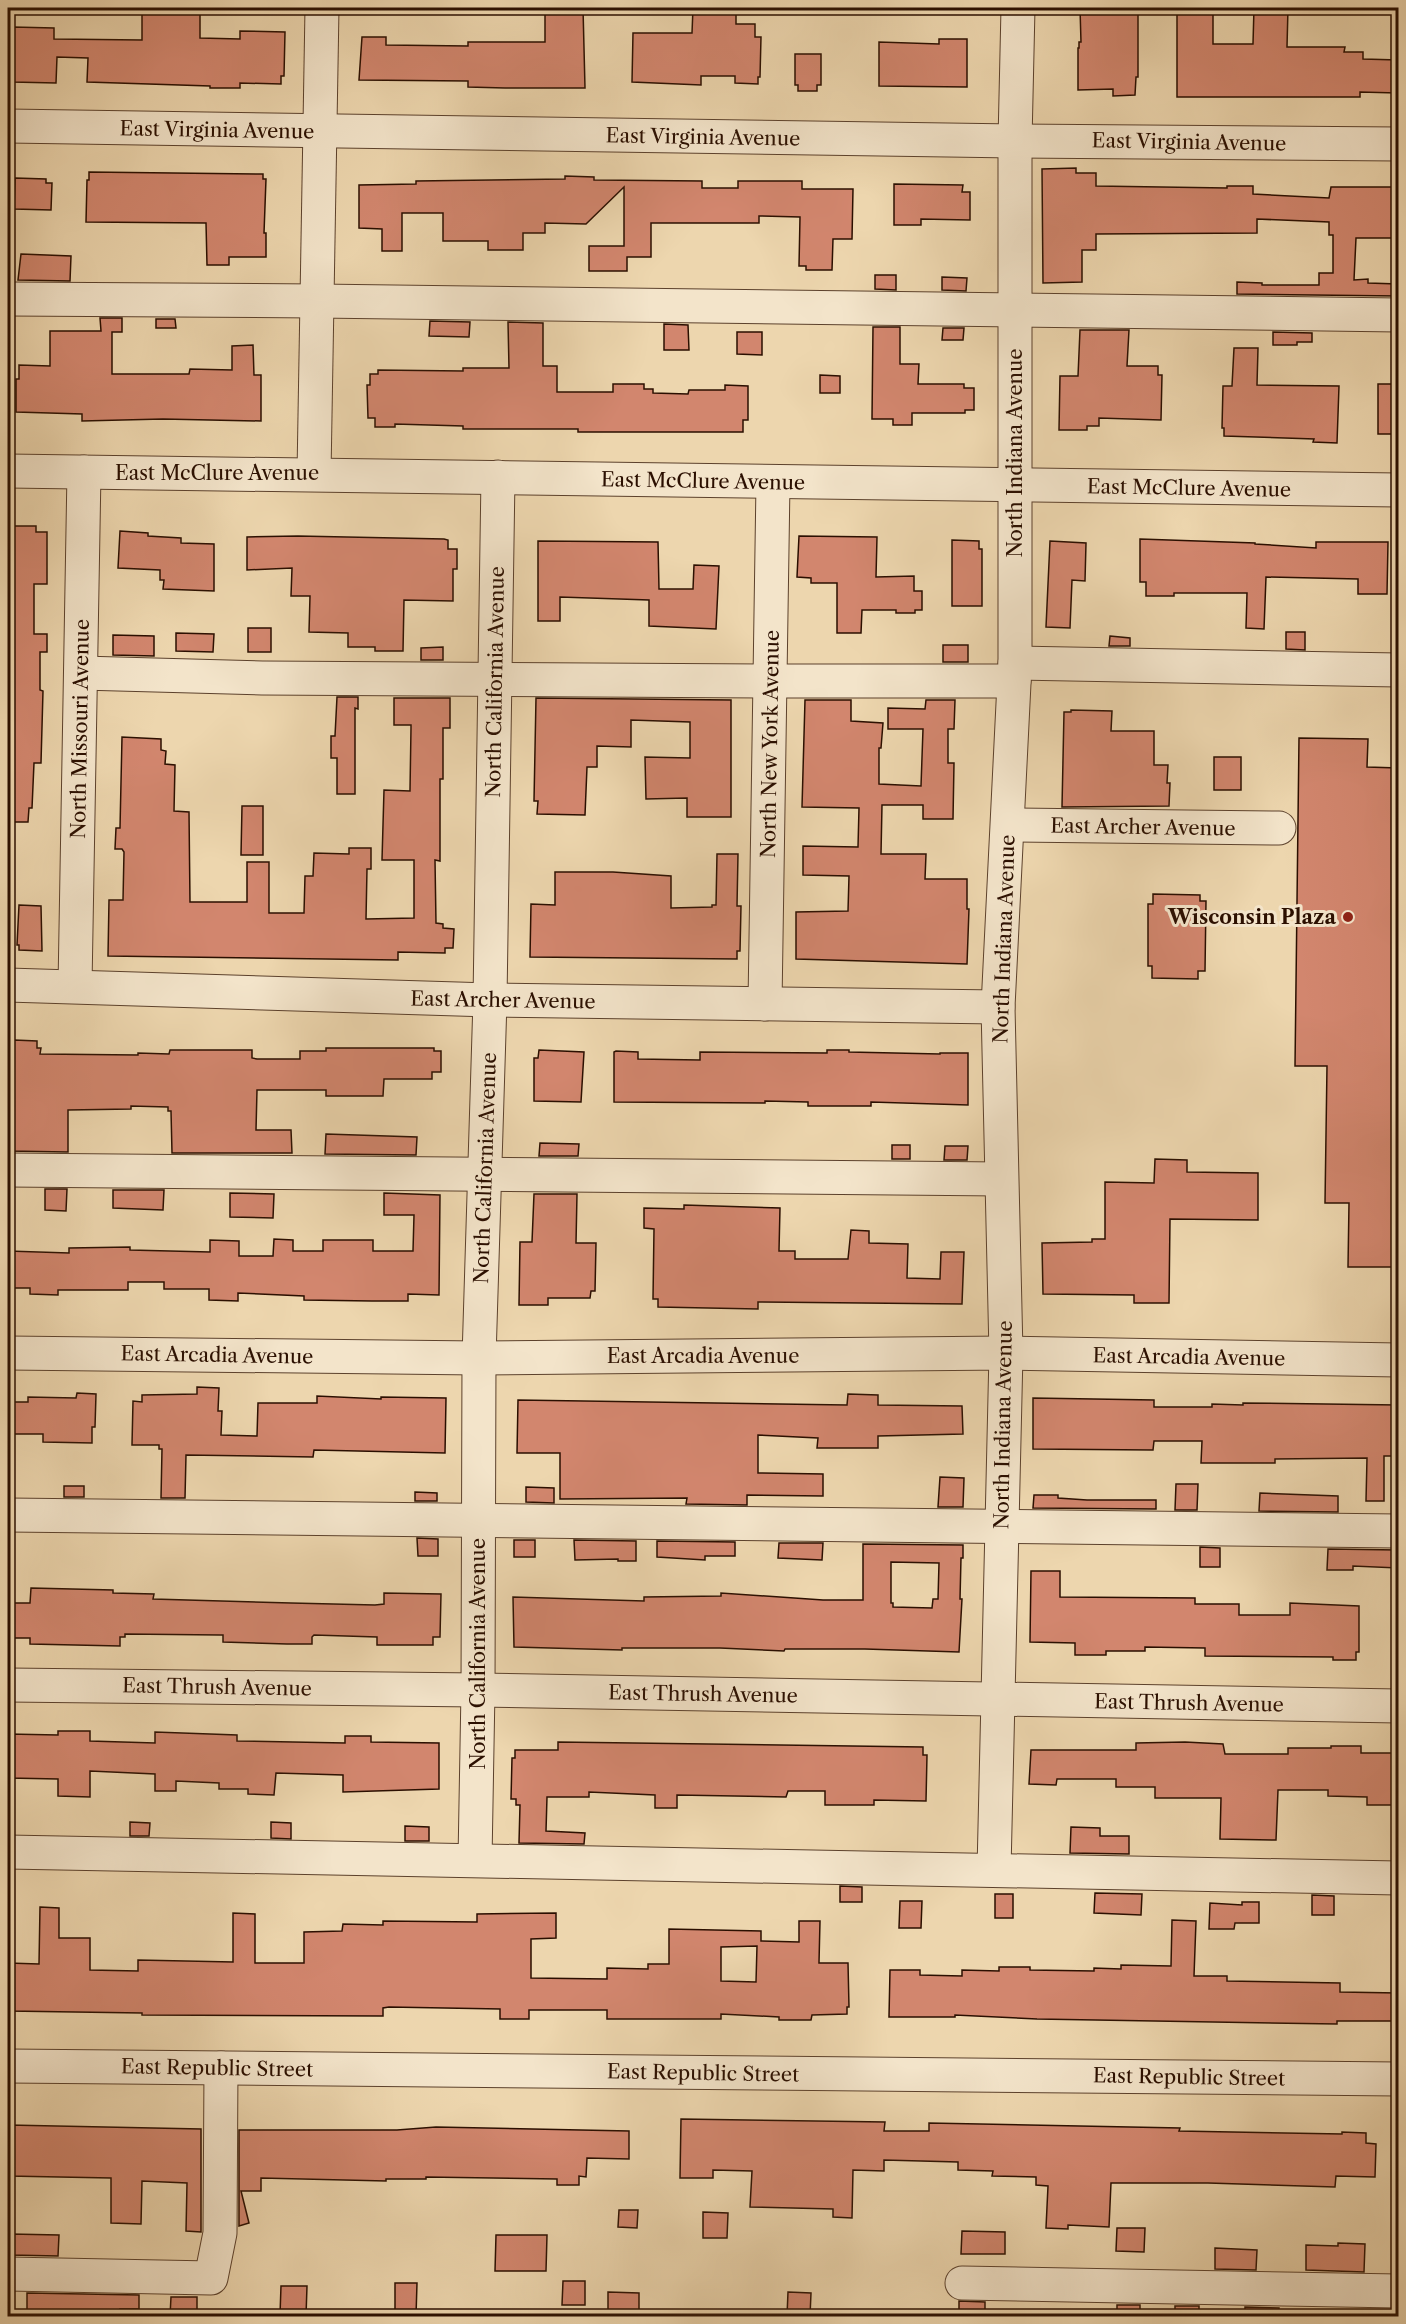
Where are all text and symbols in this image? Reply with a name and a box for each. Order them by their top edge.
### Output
street label: East Virginia Avenue [120,116,314,144]
street label: East Virginia Avenue [606,123,800,151]
street label: East Virginia Avenue [1092,128,1286,156]
street label: North Indiana Avenue [1003,349,1027,557]
street label: East McClure Avenue [115,461,319,485]
street label: East McClure Avenue [601,467,805,495]
street label: East McClure Avenue [1087,474,1291,502]
street label: North California Avenue [481,566,509,798]
street label: North Missouri Avenue [66,619,94,839]
street label: North New York Avenue [756,630,784,858]
street label: East Archer Avenue [1050,813,1236,841]
street label: North Indiana Avenue [988,834,1020,1044]
place label: Wisconsin Plaza [1167,905,1336,929]
marker: Wisconsin Plaza [1341,910,1355,924]
street label: East Archer Avenue [410,986,596,1014]
street label: North California Avenue [469,1052,501,1284]
street label: North Indiana Avenue [989,1320,1017,1530]
street label: East Arcadia Avenue [120,1341,314,1369]
street label: East Arcadia Avenue [1092,1343,1286,1371]
street label: East Arcadia Avenue [607,1344,799,1368]
street label: North California Avenue [466,1538,490,1770]
street label: East Thrush Avenue [122,1673,312,1701]
street label: East Thrush Avenue [608,1680,798,1708]
street label: East Thrush Avenue [1094,1689,1284,1717]
street label: East Republic Street [121,2054,313,2082]
street label: East Republic Street [607,2059,799,2087]
street label: East Republic Street [1093,2063,1285,2091]

